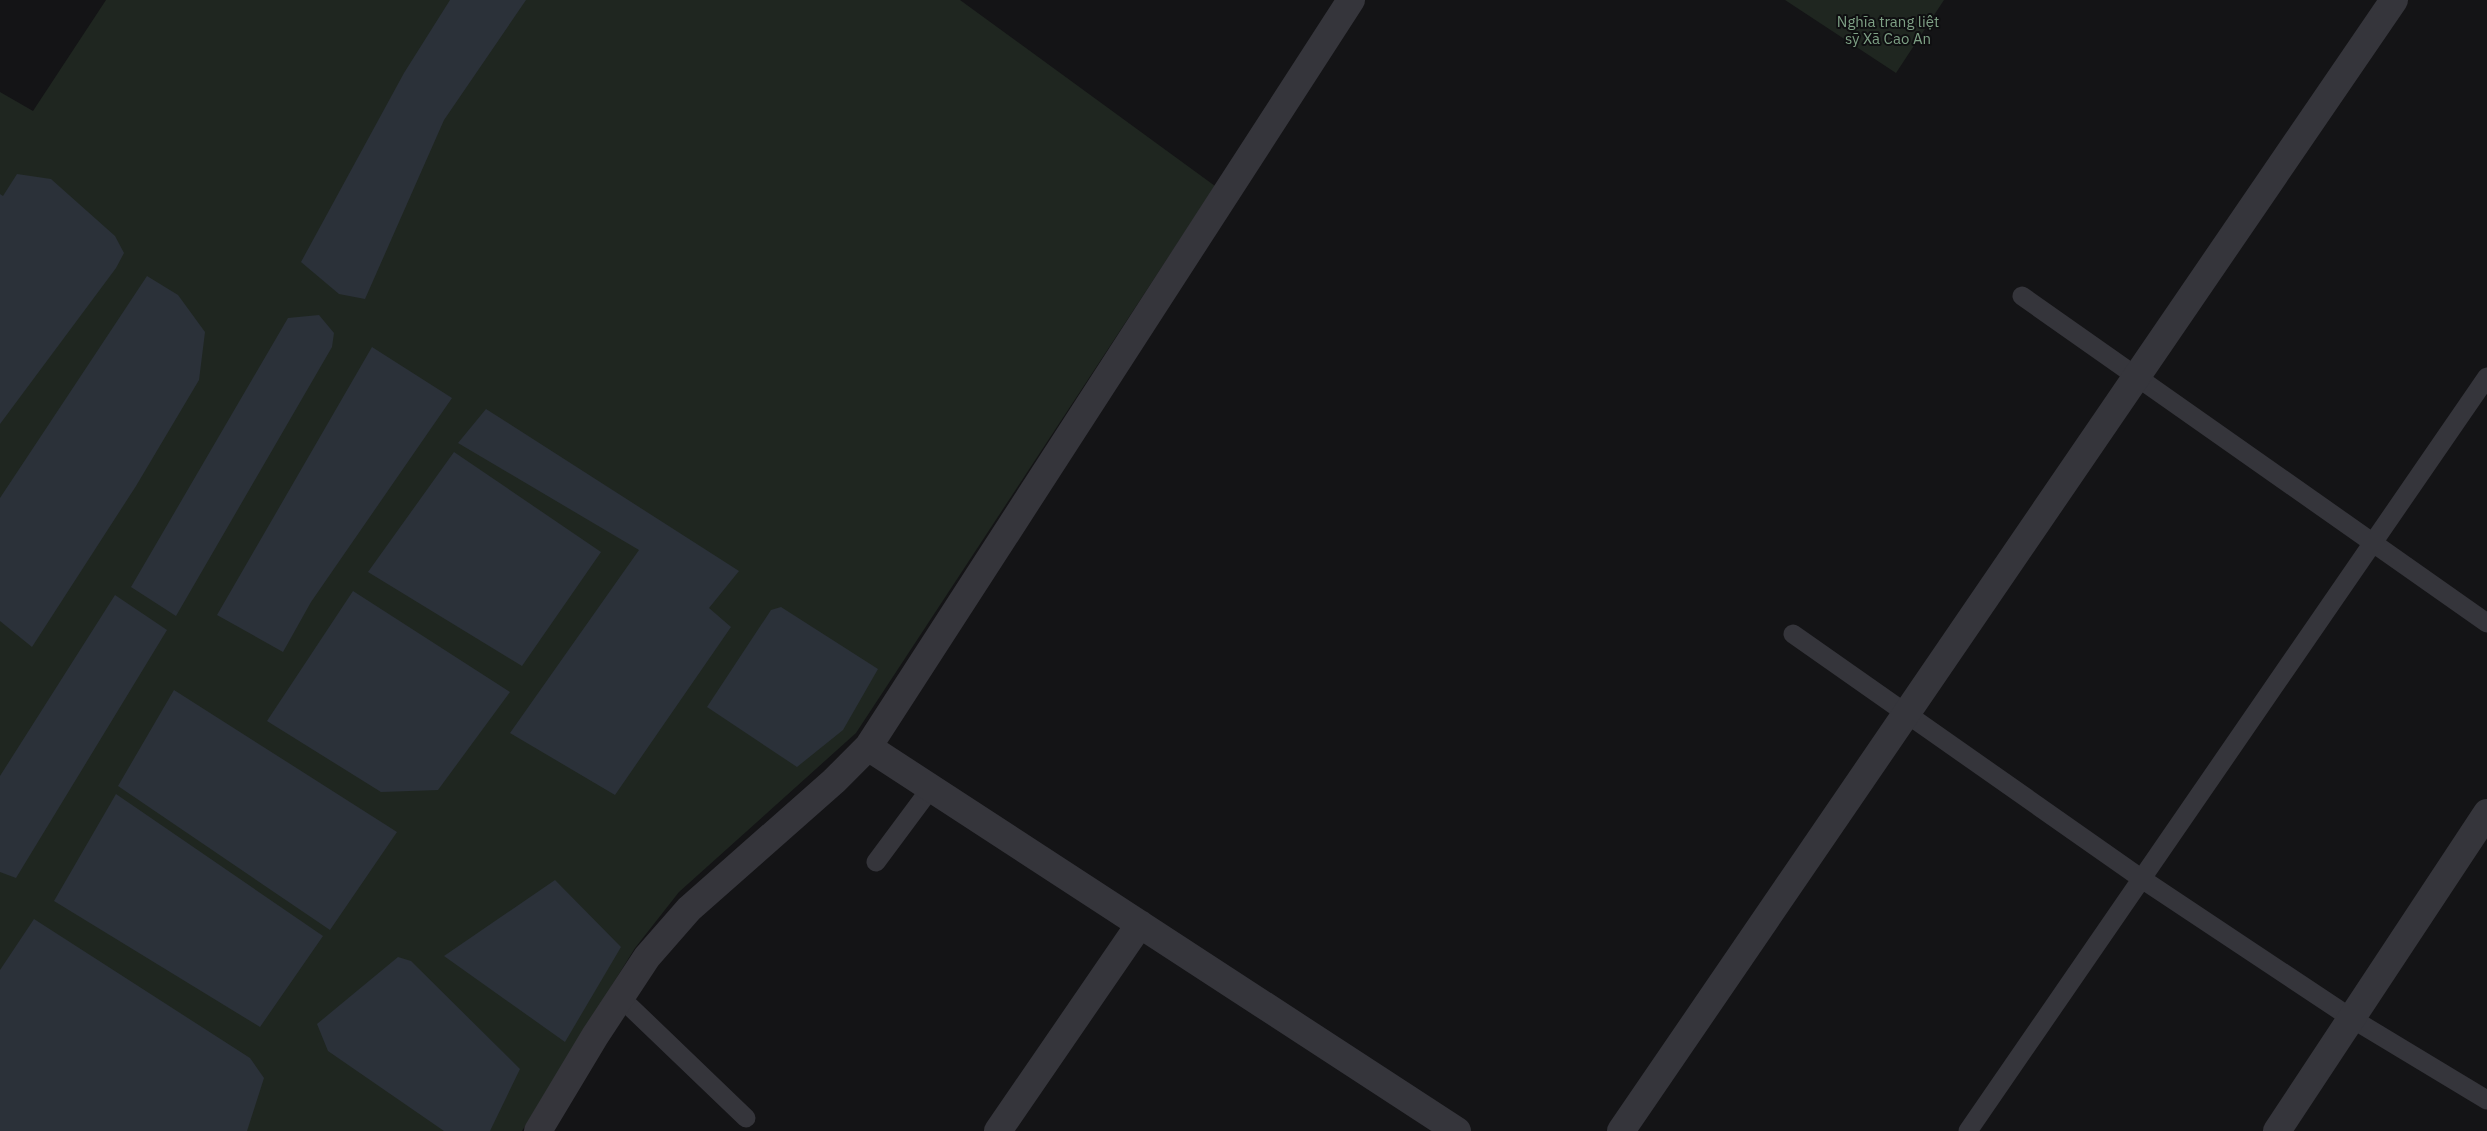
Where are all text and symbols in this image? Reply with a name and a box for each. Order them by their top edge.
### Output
park label: Nghĩa trang liệt sỹ Xã Cao An [1837,12,1939,48]

